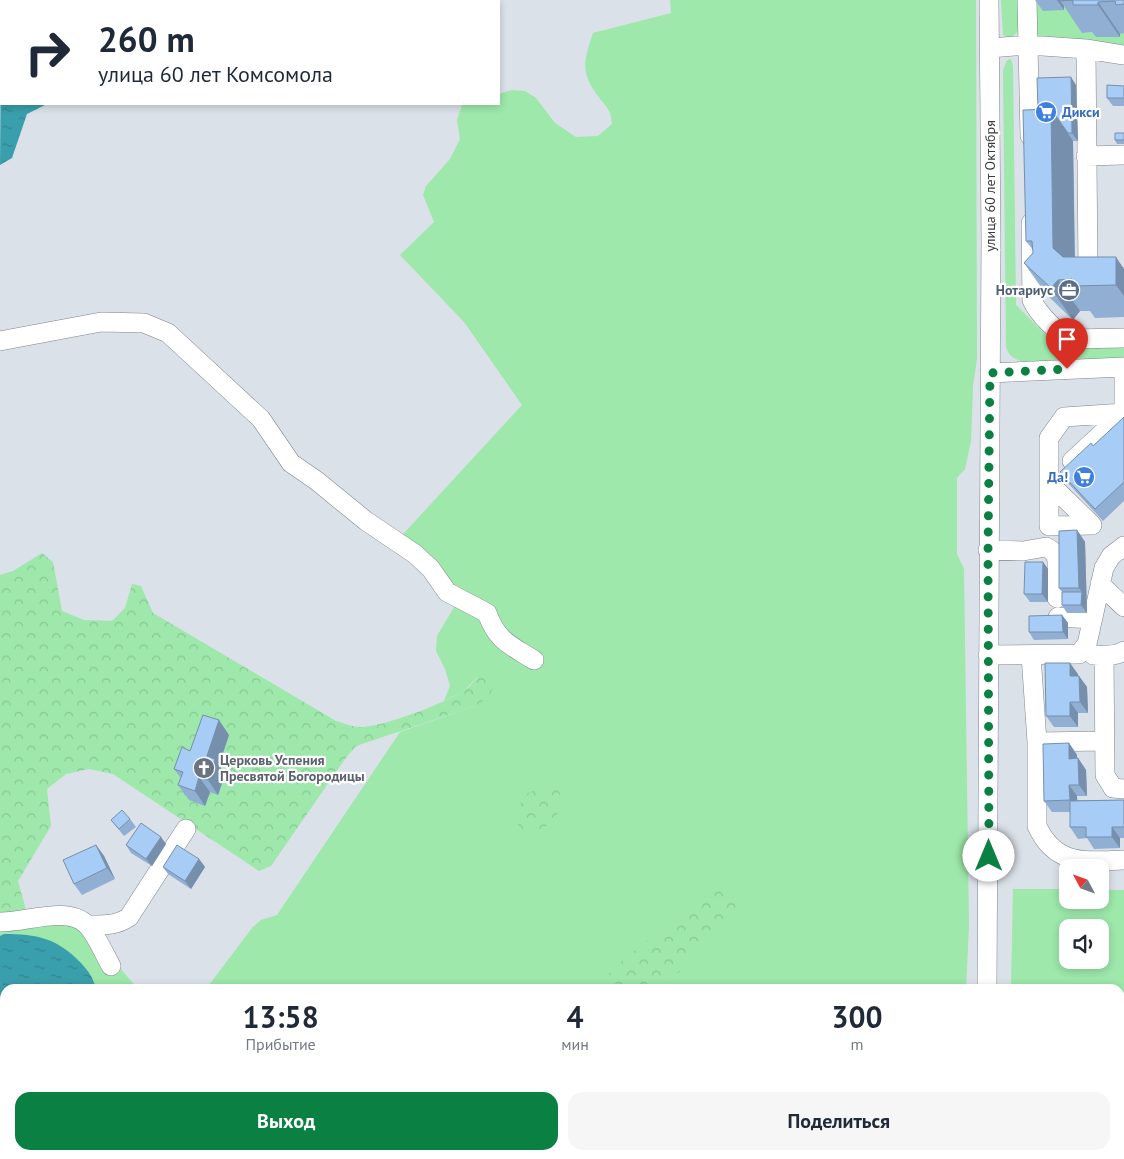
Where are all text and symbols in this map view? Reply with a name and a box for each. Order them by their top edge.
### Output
text: 260 m [98,16,195,62]
icon: right [15,20,80,85]
text: улица 60 лет Комсомола [98,60,333,88]
supermarket icon: Дикси [1034,100,1058,124]
place label: Дикси [1062,103,1100,121]
street label: улица 60 лет Октября [981,120,999,252]
office icon: Нотариус [1057,278,1081,302]
place label: Нотариус [996,281,1053,299]
pin [1046,318,1088,369]
icon: arrive [1053,325,1081,353]
supermarket icon: Да! [1072,465,1096,489]
place label: Да! [1047,468,1068,486]
place label: Церковь Успения Пресвятой Богородицы [220,751,365,785]
church icon: Церковь Успения Пресвятой Богородицы [192,756,216,780]
position arrow [962,829,1014,881]
north arrow [1059,859,1109,909]
map controls [1059,859,1109,969]
button: sound [1059,919,1109,969]
text: 13:58 [243,997,319,1036]
text: 4 [567,997,584,1036]
text: 300 [831,997,882,1036]
text: Прибытие [245,1034,316,1054]
text: мин [561,1034,589,1054]
text: m [850,1034,863,1054]
button: Выход [15,1092,558,1150]
button: Поделиться [568,1092,1110,1150]

